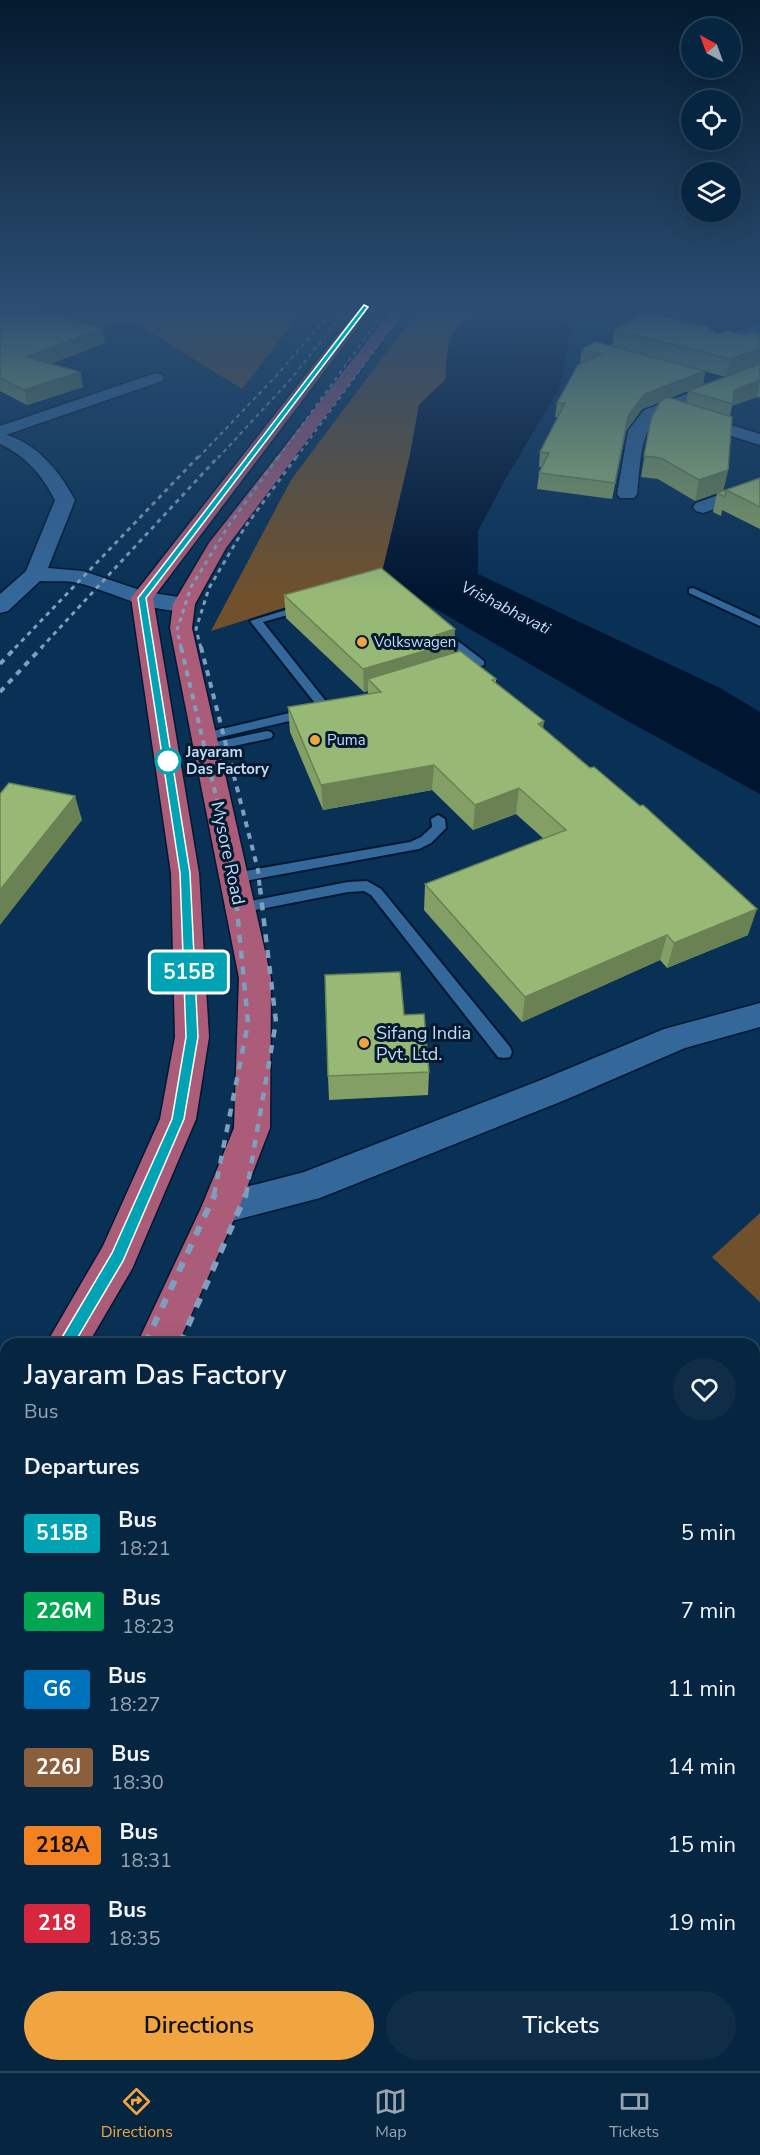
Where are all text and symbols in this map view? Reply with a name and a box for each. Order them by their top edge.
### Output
north arrow [681,18,741,78]
map controls [681,18,741,222]
button: locate [681,90,741,150]
button: layers [681,162,741,222]
water label: Vrishabhavati [457,576,554,640]
place label: Volkswagen [373,632,456,652]
marker: Volkswagen [355,635,369,649]
place label: Puma [327,730,366,750]
marker: Puma [308,733,322,747]
place label: Jayaram Das Factory [185,742,269,779]
marker: Jayaram Das Factory [155,748,181,774]
street label: Mysore Road [205,799,251,907]
line badge: 515B [147,952,231,992]
text: 515B [163,958,215,986]
place label: Sifang India Pvt. Ltd. [376,1021,471,1066]
marker: Sifang India Pvt. Ltd. [357,1036,371,1050]
text: Jayaram Das Factory [24,1356,286,1394]
button: heart [673,1358,736,1421]
text: Bus [24,1398,58,1425]
text: Departures [24,1452,139,1482]
text: Bus [118,1505,157,1535]
text: 5 min [681,1518,736,1548]
text: 515B [36,1519,88,1547]
text: 18:21 [118,1535,171,1562]
text: Bus [122,1583,161,1613]
text: 7 min [681,1596,736,1626]
text: 226M [36,1597,92,1625]
text: 18:23 [122,1613,175,1640]
text: Bus [108,1661,147,1691]
text: 11 min [668,1674,736,1704]
text: G6 [43,1675,71,1703]
text: 18:27 [108,1691,161,1718]
text: Bus [111,1739,150,1769]
text: 14 min [668,1752,736,1782]
text: 226J [36,1753,81,1781]
text: 18:30 [111,1769,164,1796]
text: Bus [119,1817,158,1847]
text: 15 min [668,1830,736,1860]
text: 218A [36,1831,89,1859]
text: 18:31 [119,1847,172,1874]
text: Bus [108,1895,147,1925]
text: 19 min [668,1908,736,1938]
text: 218 [38,1909,76,1937]
text: 18:35 [108,1925,161,1952]
button: Directions [24,1991,374,2060]
button: Tickets [386,1991,736,2060]
tab: Directions [101,2085,173,2143]
tab: Map [374,2085,407,2143]
tab: Tickets [609,2085,659,2143]

